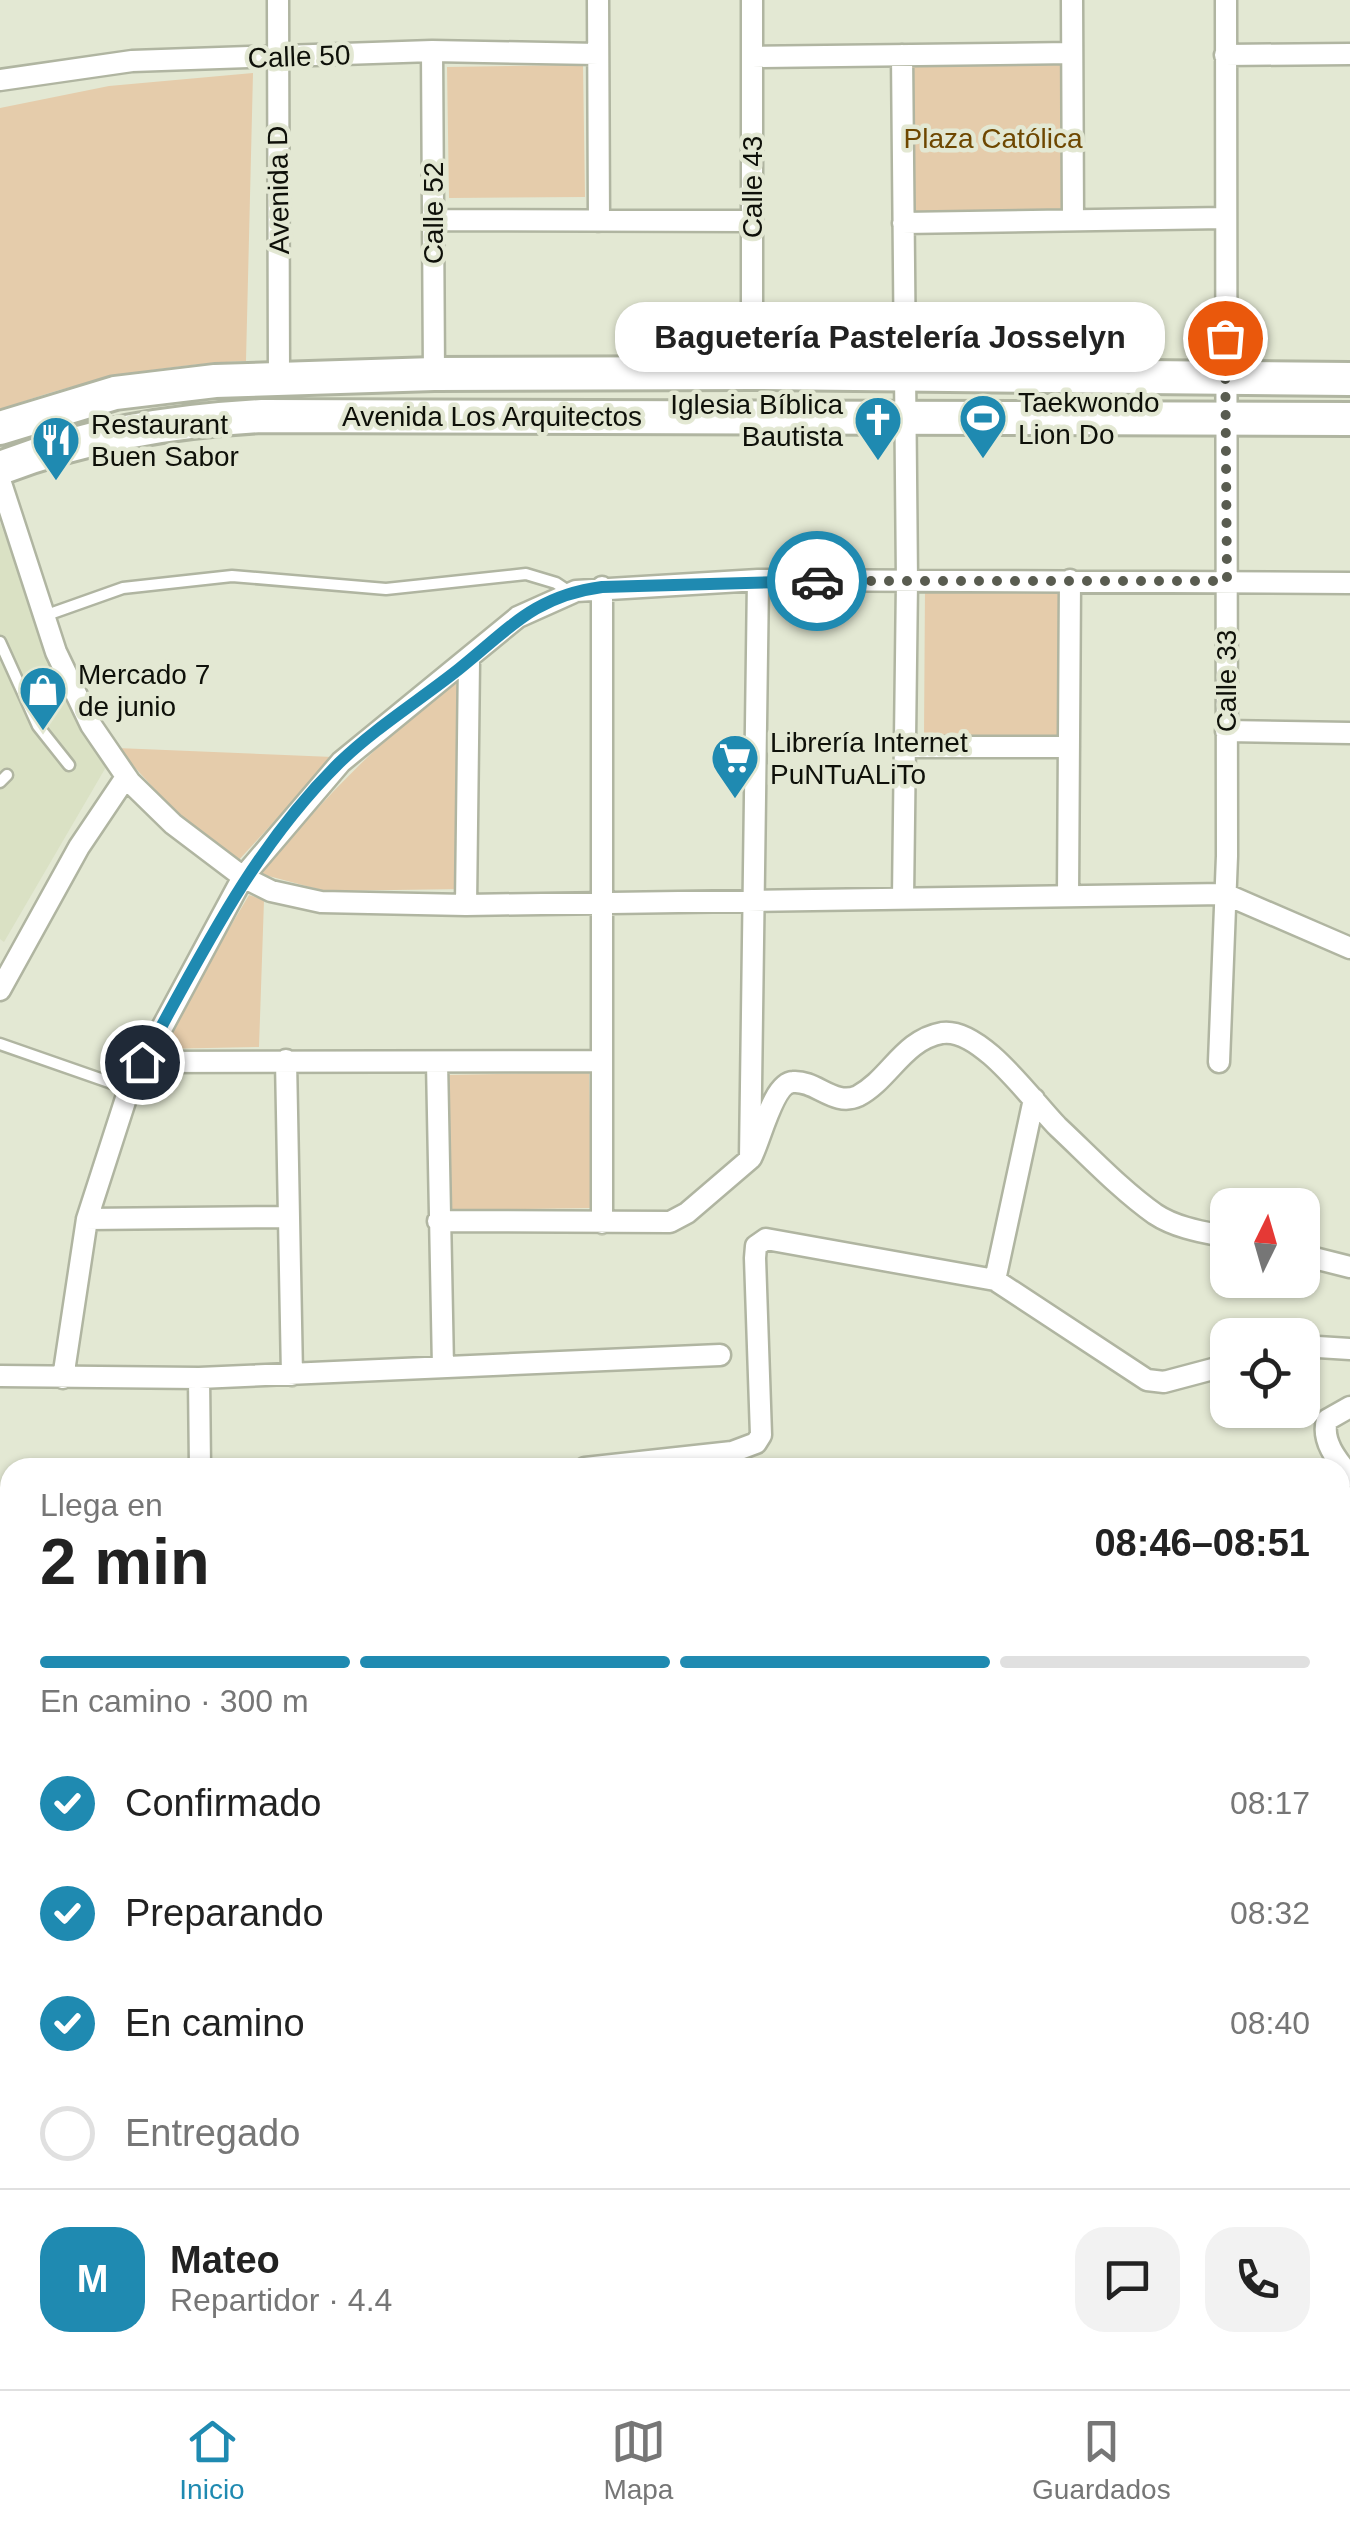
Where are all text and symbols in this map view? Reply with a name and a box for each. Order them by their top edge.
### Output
street label: Calle 50 [247,39,351,74]
park label: Plaza Católica [904,123,1083,154]
street label: Avenida D [262,125,295,255]
street label: Calle 43 [737,136,768,238]
street label: Calle 52 [418,162,449,264]
pin [1183,296,1268,381]
callout: Baguetería Pastelería Josselyn [615,303,1165,373]
icon: bag [1198,311,1253,366]
text: Baguetería Pastelería Josselyn [654,319,1126,355]
place label: Taekwondo Lion Do [1018,387,1160,450]
place label: Iglesia Bíblica Bautista [670,389,843,452]
sports icon: Taekwondo Lion Do [957,392,1009,460]
church icon: Iglesia Bíblica Bautista [852,394,904,462]
street label: Avenida Los Arquitectos [342,401,642,432]
place label: Restaurant Buen Sabor [91,409,239,472]
restaurant icon: Restaurant Buen Sabor [30,414,82,482]
courier [767,531,867,631]
icon: car [790,554,845,609]
street label: Calle 33 [1211,630,1242,732]
place label: Mercado 7 de junio [78,659,210,722]
shop icon: Mercado 7 de junio [17,664,69,732]
place label: Librería Internet PuNTuALiTo [770,727,968,790]
supermarket icon: Librería Internet PuNTuALiTo [709,732,761,800]
pin [100,1020,185,1105]
icon: home [115,1035,170,1090]
north arrow [1210,1188,1320,1298]
map controls [1210,1188,1320,1428]
button: locate [1210,1318,1320,1428]
text: Llega en [40,1487,163,1523]
text: 08:46–08:51 [1094,1522,1310,1564]
text: 2 min [40,1525,210,1598]
text: En camino · 300 m [40,1683,309,1719]
icon: check [40,1776,95,1831]
text: Confirmado [125,1782,321,1824]
text: 08:17 [1230,1785,1310,1821]
icon: check [40,1886,95,1941]
text: Preparando [125,1892,324,1934]
text: 08:32 [1230,1895,1310,1931]
icon: check [40,1996,95,2051]
text: En camino [125,2002,305,2044]
text: 08:40 [1230,2005,1310,2041]
text: Entregado [125,2112,300,2154]
button: chat [1075,2227,1180,2332]
button: phone [1205,2227,1310,2332]
text: Mateo [170,2239,280,2281]
text: M [77,2258,108,2300]
text: Repartidor · 4.4 [170,2282,392,2318]
tab: Inicio [179,2414,245,2506]
tab: Mapa [603,2414,673,2506]
tab: Guardados [1032,2414,1171,2506]

